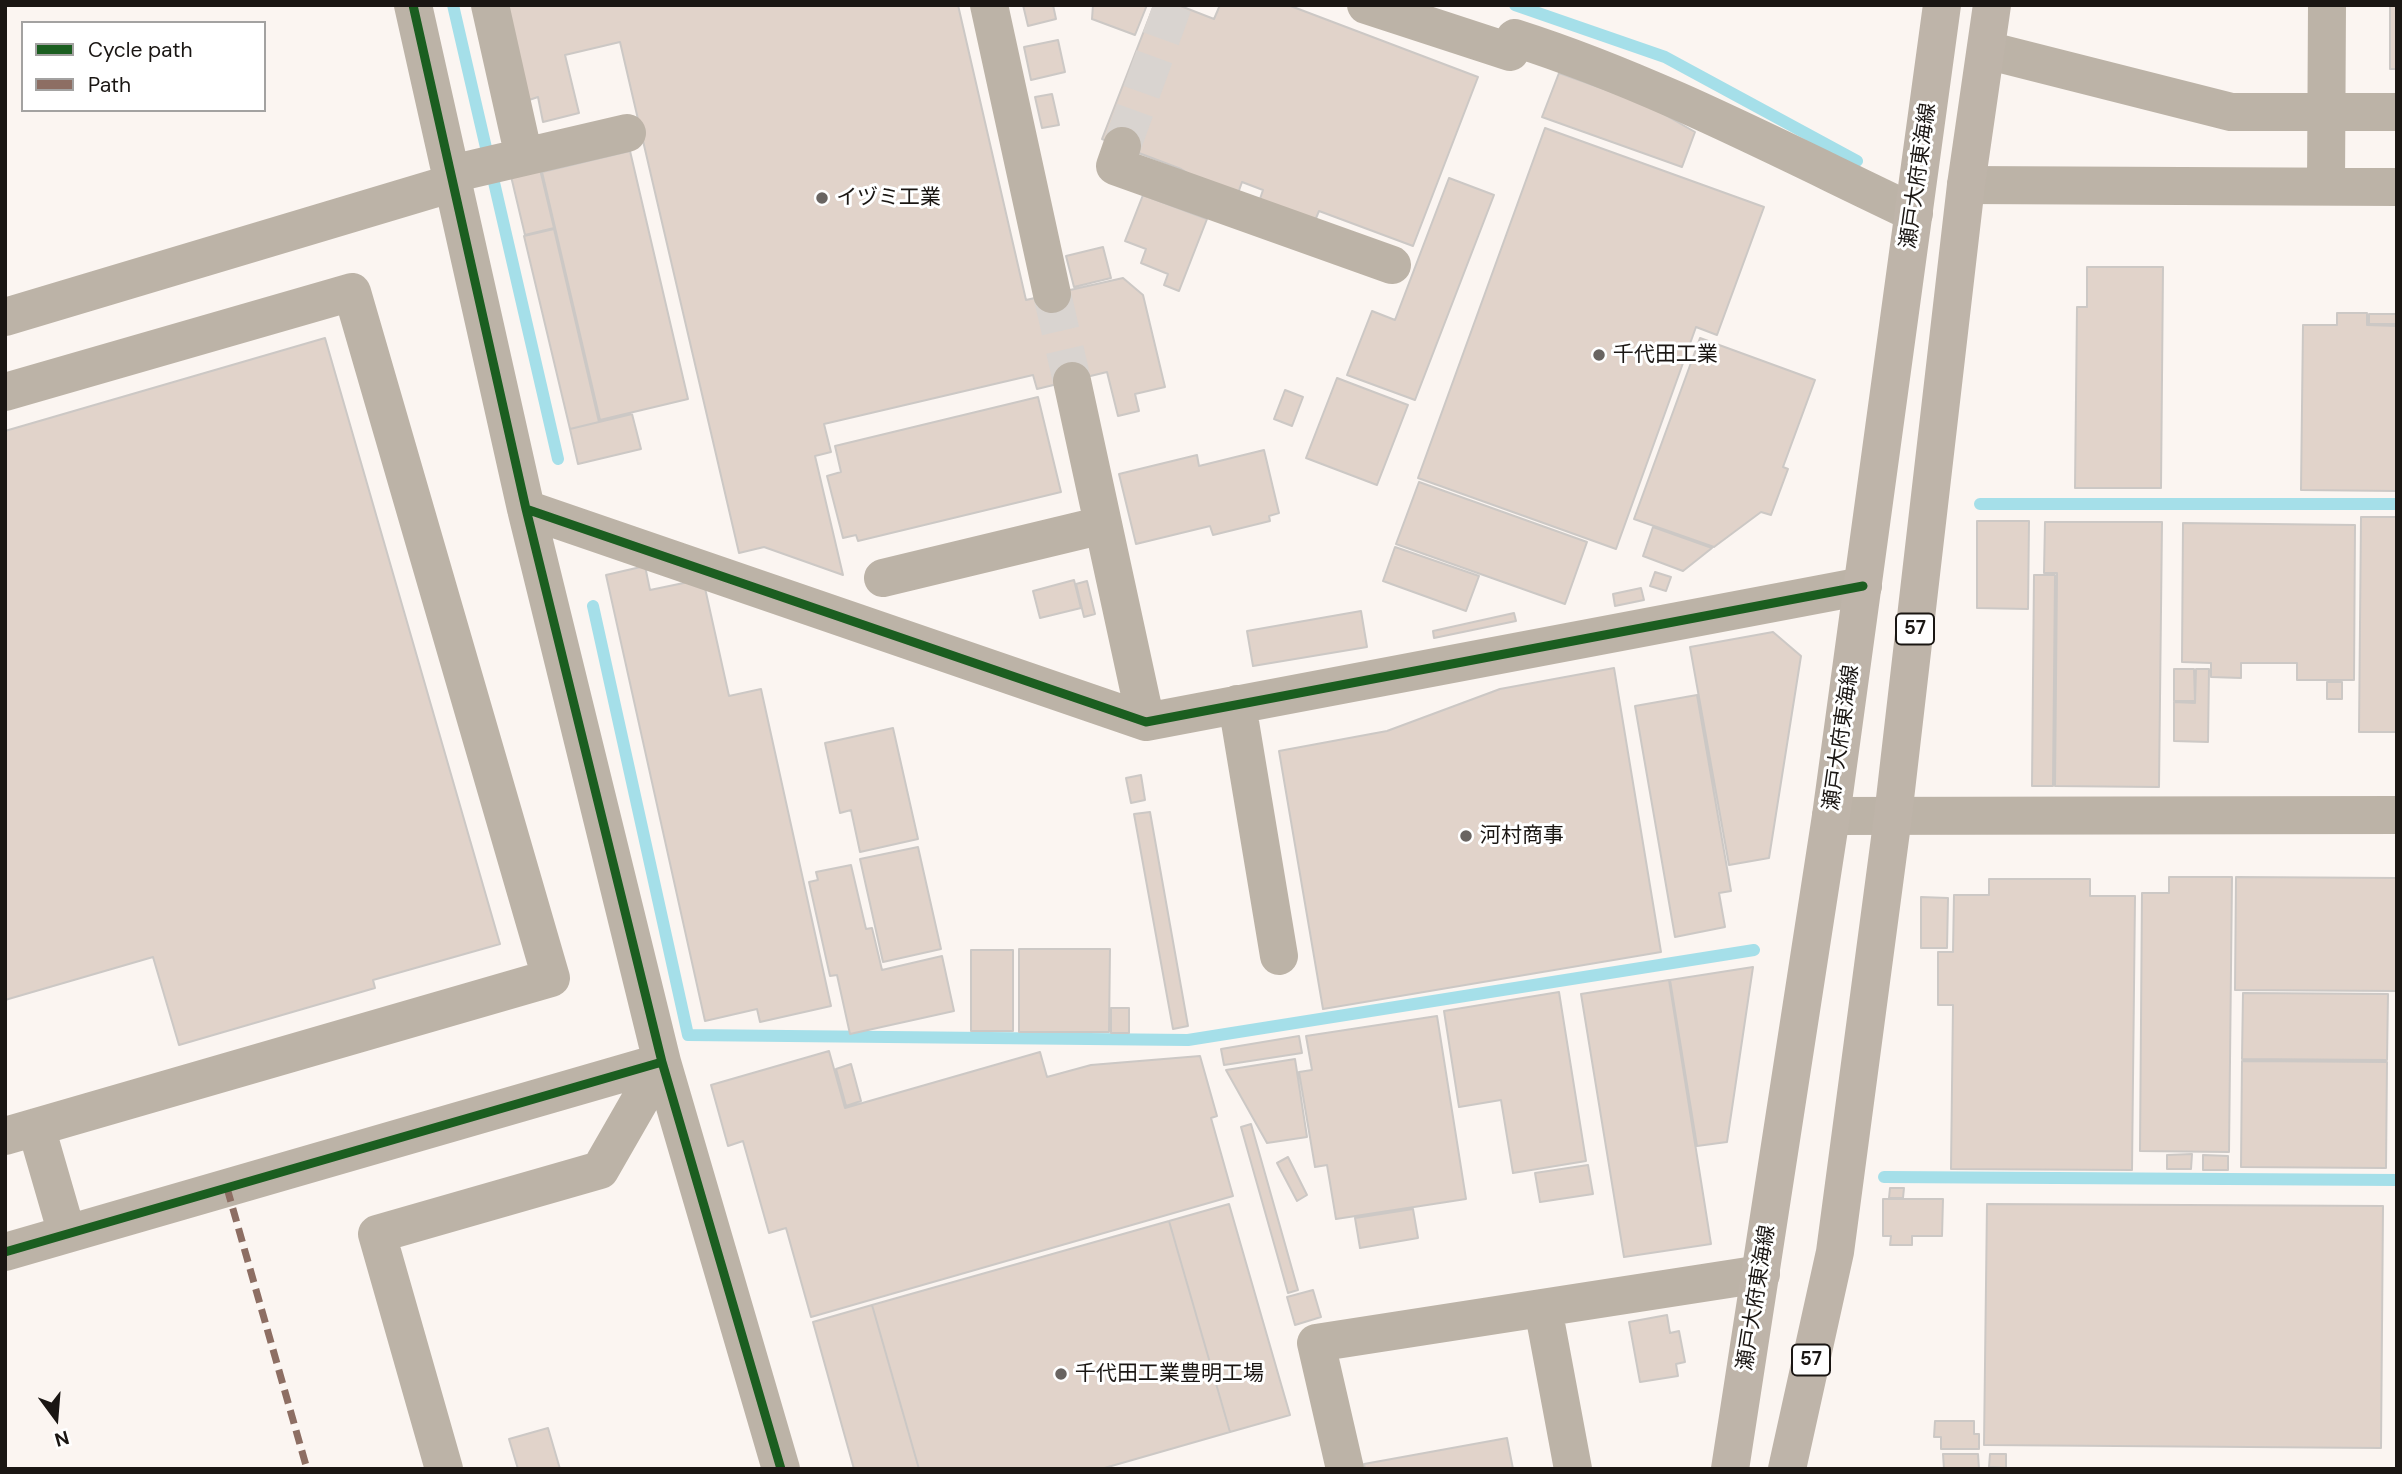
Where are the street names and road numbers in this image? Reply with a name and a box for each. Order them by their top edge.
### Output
street label: 瀬戸大府東海線 [1896,101,1942,251]
road number: 57 [1896,614,1934,644]
street label: 瀬戸大府東海線 [1819,663,1865,813]
street label: 瀬戸大府東海線 [1733,1223,1781,1373]
road number: 57 [1792,1344,1830,1376]

